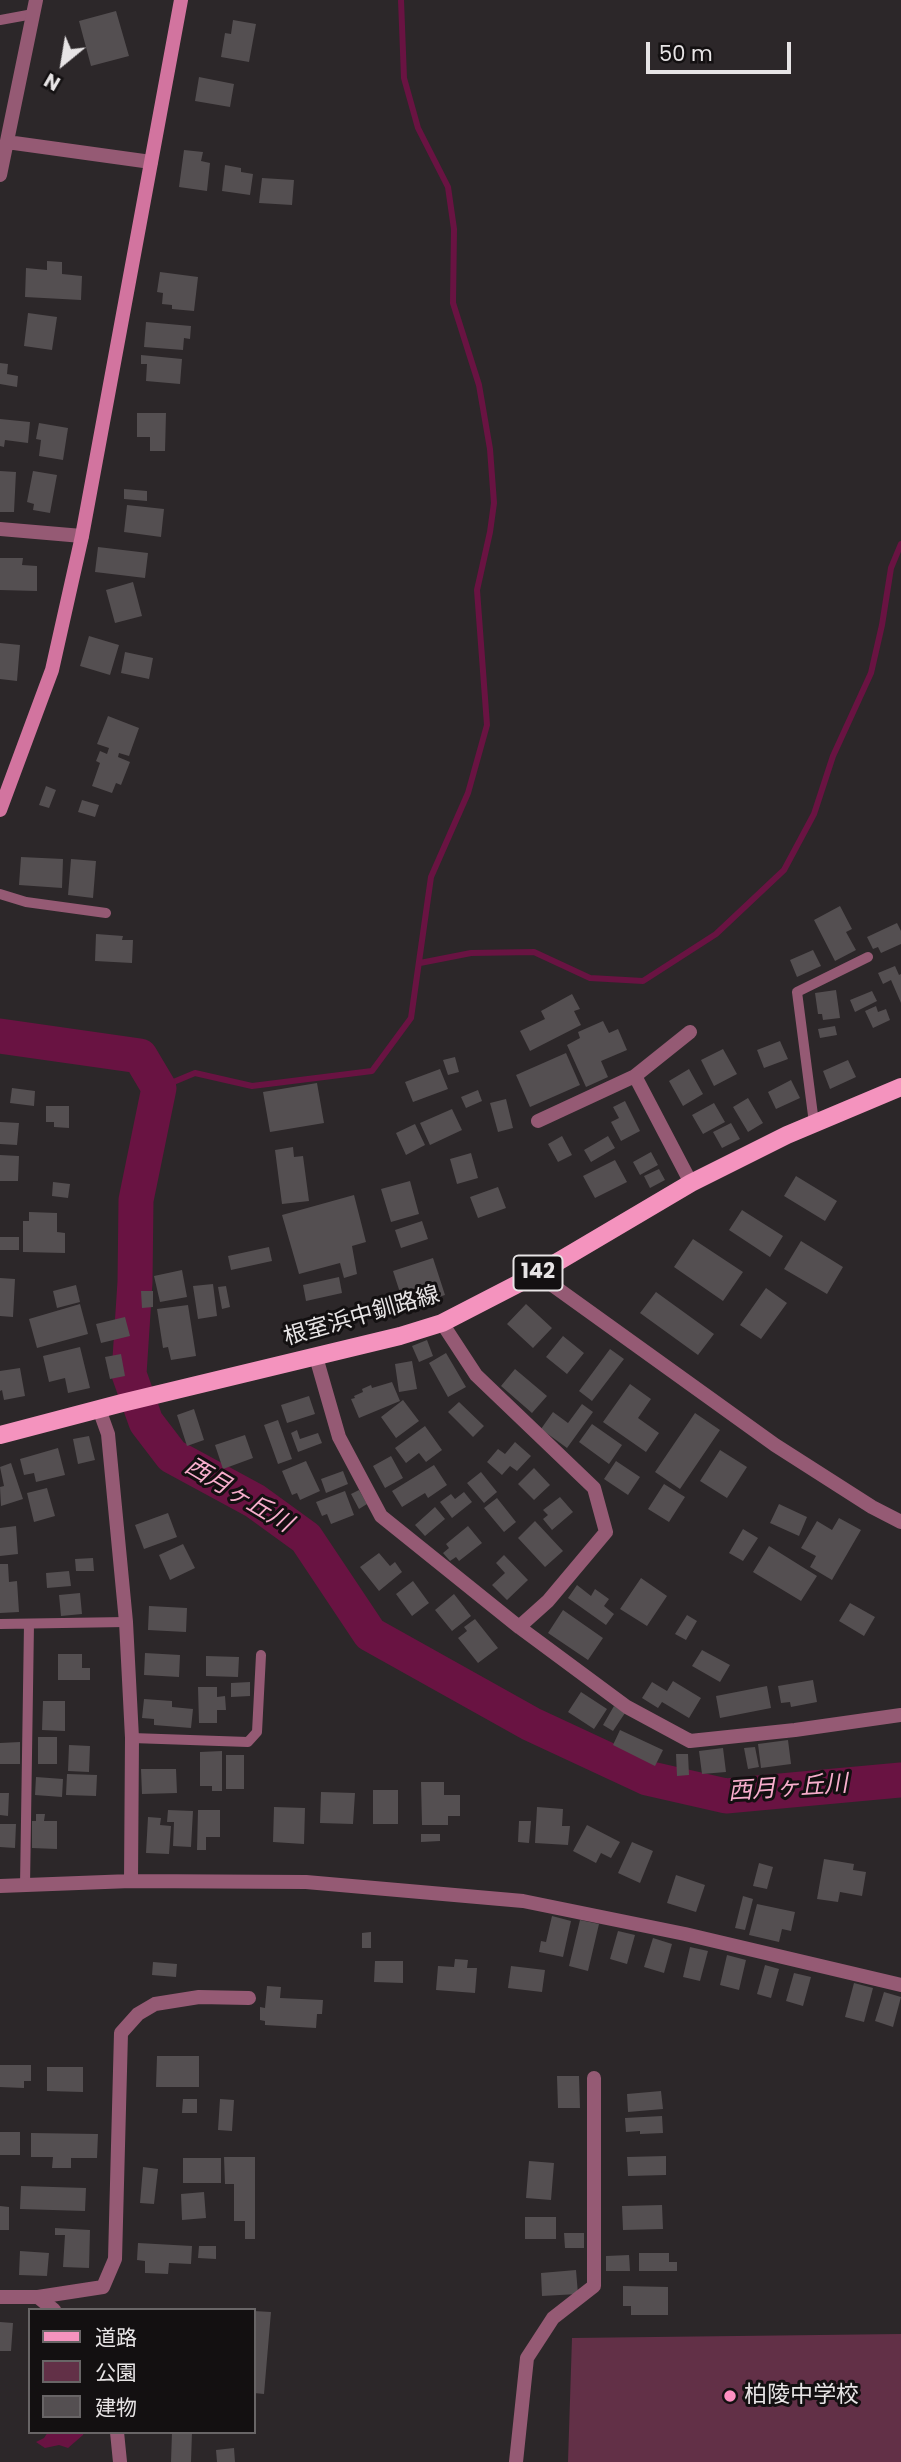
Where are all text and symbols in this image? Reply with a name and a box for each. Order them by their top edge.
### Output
north arrow [28,28,98,98]
scale bar [649,28,794,72]
text: 50 m [659,39,713,68]
text: N [39,66,65,97]
road number: 142 [514,1256,562,1290]
street label: 根室浜中釧路線 [281,1282,443,1352]
water label: 西月ヶ丘川 [179,1453,297,1539]
water label: 西月ヶ丘川 [727,1770,849,1808]
legend [28,2308,256,2434]
text: 道路 [95,2323,137,2352]
text: 公園 [95,2358,137,2387]
place label: 柏陵中学校 [744,2382,859,2410]
marker: 柏陵中学校 [722,2388,738,2404]
text: 建物 [95,2393,137,2422]

